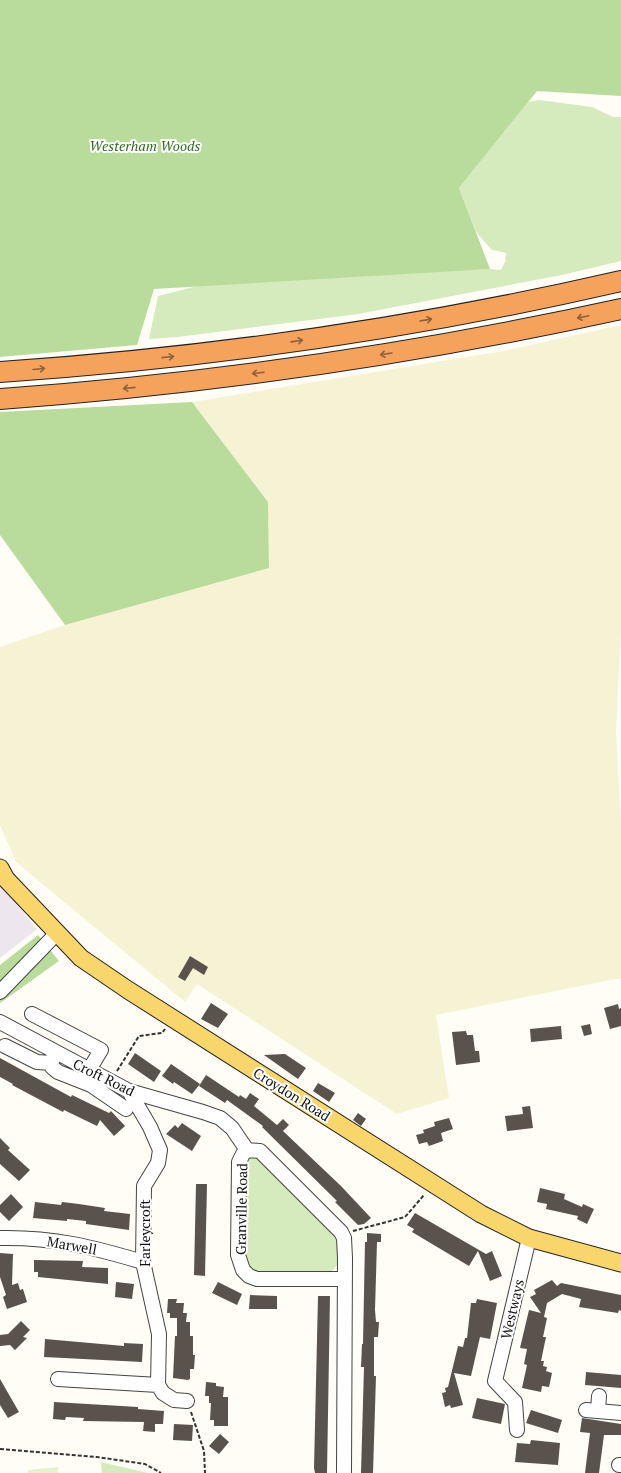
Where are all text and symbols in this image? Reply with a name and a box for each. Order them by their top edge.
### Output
park label: Westerham Woods [90,136,201,155]
one-way arrow [577,314,590,322]
one-way arrow [419,316,432,324]
one-way arrow [290,337,303,345]
one-way arrow [380,350,393,358]
one-way arrow [161,353,174,361]
one-way arrow [32,366,45,373]
one-way arrow [252,369,265,377]
one-way arrow [123,384,136,392]
street label: Croft Road [70,1054,138,1100]
street label: Croydon Road [250,1063,334,1125]
street label: Granville Road [231,1163,251,1255]
street label: Farleycroft [135,1199,154,1267]
street label: Marwell [46,1231,98,1259]
street label: Westways [496,1277,528,1341]

